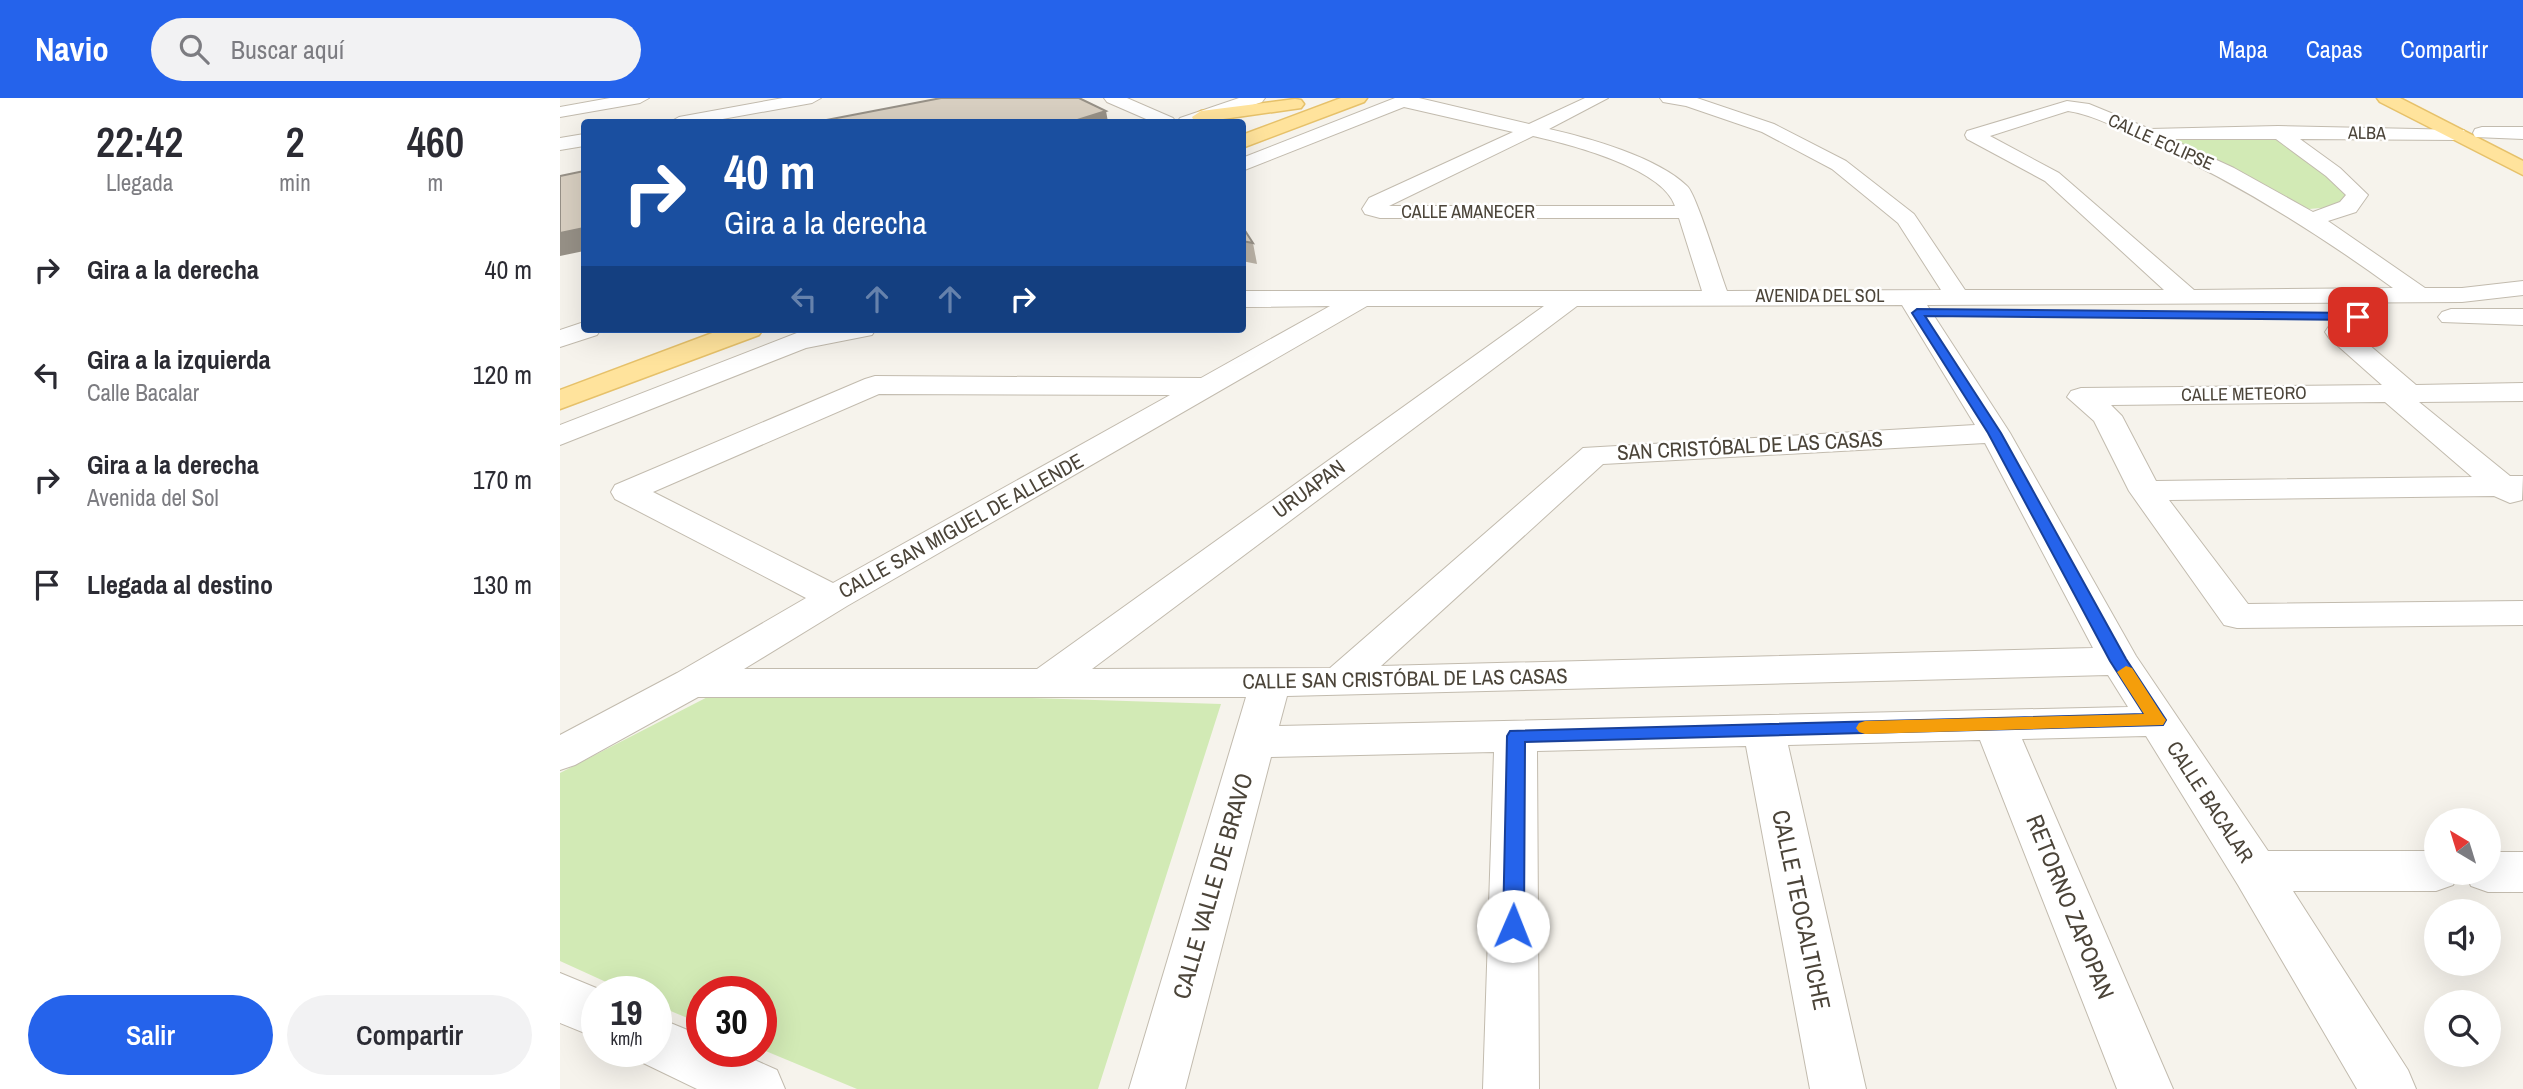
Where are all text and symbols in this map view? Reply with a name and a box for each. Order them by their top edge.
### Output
search box [151,18,641,81]
text: Navio [35,27,109,71]
icon: search [175,30,213,68]
text: Buscar aquí [231,32,344,67]
text: Mapa [2218,33,2268,65]
text: Capas [2306,33,2363,65]
text: Compartir [2401,33,2488,65]
street label: CALLE ECLIPSE [2104,107,2218,176]
text: 22:42 [96,114,183,170]
text: 2 [285,114,305,170]
text: 460 [407,114,464,170]
street label: ALBA [2347,120,2386,145]
text: 40 m [724,138,816,204]
icon: right [609,147,700,238]
text: Llegada [106,167,173,198]
text: min [279,167,311,198]
text: m [428,167,443,198]
street label: CALLE AMANECER [1401,199,1535,224]
text: Gira a la derecha [724,201,927,244]
icon: right [28,251,66,289]
text: Gira a la derecha [87,252,259,287]
text: 40 m [485,252,532,287]
icon: left [785,280,823,318]
icon: ahead [858,280,896,318]
icon: ahead [931,280,969,318]
icon: right [1004,280,1042,318]
street label: AVENIDA DEL SOL [1755,283,1884,308]
pin [2328,287,2388,347]
icon: arrive [2339,298,2377,336]
text: Gira a la izquierda [87,342,271,377]
icon: left [28,356,66,394]
text: 120 m [473,357,532,392]
text: Calle Bacalar [87,377,199,408]
street label: CALLE METEORO [2181,380,2307,407]
street label: SAN CRISTÓBAL DE LAS CASAS [1616,424,1884,467]
street label: CALLE SAN MIGUEL DE ALLENDE [833,446,1088,605]
text: Gira a la derecha [87,447,259,482]
street label: URUAPAN [1267,452,1351,525]
icon: right [28,461,66,499]
text: 170 m [473,462,532,497]
text: Avenida del Sol [87,482,219,513]
icon: arrive [28,566,66,604]
text: Llegada al destino [87,567,273,602]
text: 130 m [473,567,532,602]
street label: CALLE SAN CRISTÓBAL DE LAS CASAS [1242,661,1568,696]
street label: CALLE BACALAR [2160,735,2261,868]
street label: CALLE VALLE DE BRAVO [1164,769,1260,1002]
street label: CALLE TEOCALTICHE [1765,807,1839,1013]
north arrow [2424,808,2501,886]
map controls [2424,808,2501,1067]
street label: RETORNO ZAPOPAN [2019,810,2123,1004]
position arrow [1476,889,1550,963]
button: sound [2424,899,2501,976]
speed limit sign: 30 [686,976,777,1067]
text: 19 [611,989,642,1036]
button: search [2424,990,2501,1067]
button: Salir [28,995,273,1075]
button: Compartir [287,995,532,1075]
text: km/h [611,1026,643,1051]

